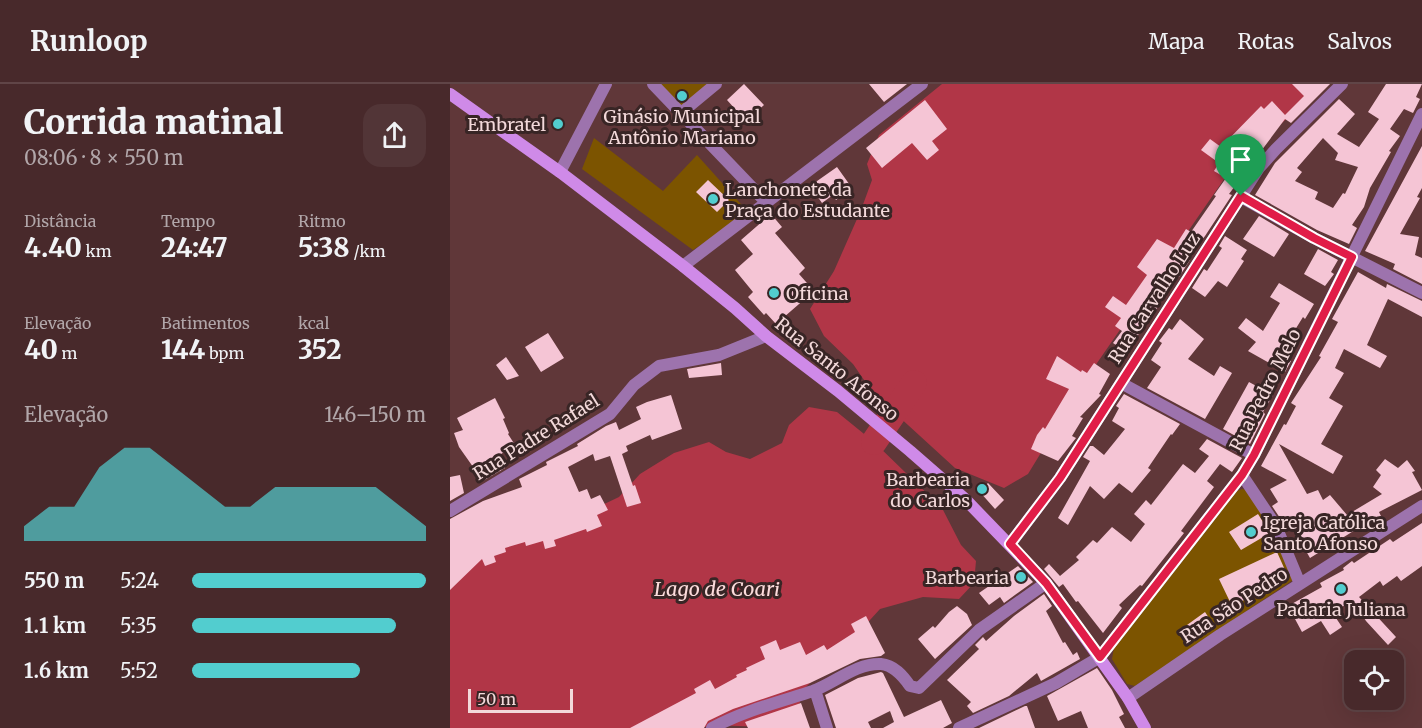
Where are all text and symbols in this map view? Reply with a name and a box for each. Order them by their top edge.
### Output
text: Runloop [30,23,148,59]
text: Mapa [1148,28,1205,55]
text: Rotas [1238,28,1294,55]
text: Salvos [1327,28,1392,55]
marker: Ginásio Municipal Antônio Mariano [675,89,689,103]
text: Corrida matinal [24,102,283,143]
button: share [363,104,426,167]
place label: Ginásio Municipal Antônio Mariano [604,105,761,149]
place label: Embratel [467,113,546,136]
marker: Embratel [551,117,565,131]
pin [1215,134,1266,196]
icon: arrive [1224,143,1257,176]
text: 08:06 · 8 × 550 m [24,145,184,170]
place label: Lanchonete da Praça do Estudante [725,178,890,222]
marker: Lanchonete da Praça do Estudante [706,192,720,206]
text: Distância [24,211,96,231]
text: Tempo [161,211,215,231]
text: Ritmo [298,211,346,231]
street label: Rua Carvalho Luz [1103,228,1205,368]
text: 4.40 [24,231,82,264]
text: 24:47 [161,231,228,264]
text: 5:38 [298,231,350,264]
text: km [82,241,112,261]
text: /km [350,241,386,261]
place label: Oficina [786,282,849,305]
marker: Oficina [767,286,781,300]
street label: Rua Santo Afonso [771,312,903,426]
text: Elevação [24,313,91,333]
text: Batimentos [161,313,250,333]
text: kcal [298,313,329,333]
street label: Rua Pedro Melo [1224,325,1306,455]
text: 40 [24,333,58,366]
text: 144 [161,333,205,366]
text: 352 [298,333,341,366]
text: m [58,343,77,363]
text: bpm [205,343,244,363]
street label: Rua Padre Rafael [469,389,604,485]
text: Elevação [24,402,108,427]
text: 146–150 m [324,402,426,427]
place label: Barbearia do Carlos [886,468,970,512]
marker: Barbearia do Carlos [975,482,989,496]
place label: Igreja Católica Santo Afonso [1263,511,1385,555]
marker: Igreja Católica Santo Afonso [1244,525,1258,539]
street label: Rua São Pedro [1176,562,1292,648]
place label: Barbearia [925,566,1009,589]
text: 550 m [24,568,84,593]
text: 5:24 [120,568,159,593]
marker: Barbearia [1014,570,1028,584]
water label: Lago de Coari [654,576,780,601]
marker: Padaria Juliana [1334,582,1348,596]
place label: Padaria Juliana [1276,598,1406,621]
text: 1.1 km [24,613,86,638]
text: 5:35 [120,613,157,638]
map controls [1344,650,1404,710]
button: locate [1344,650,1404,710]
text: 1.6 km [24,658,89,683]
text: 5:52 [120,658,158,683]
scale bar [468,686,573,714]
text: 50 m [477,689,516,709]

